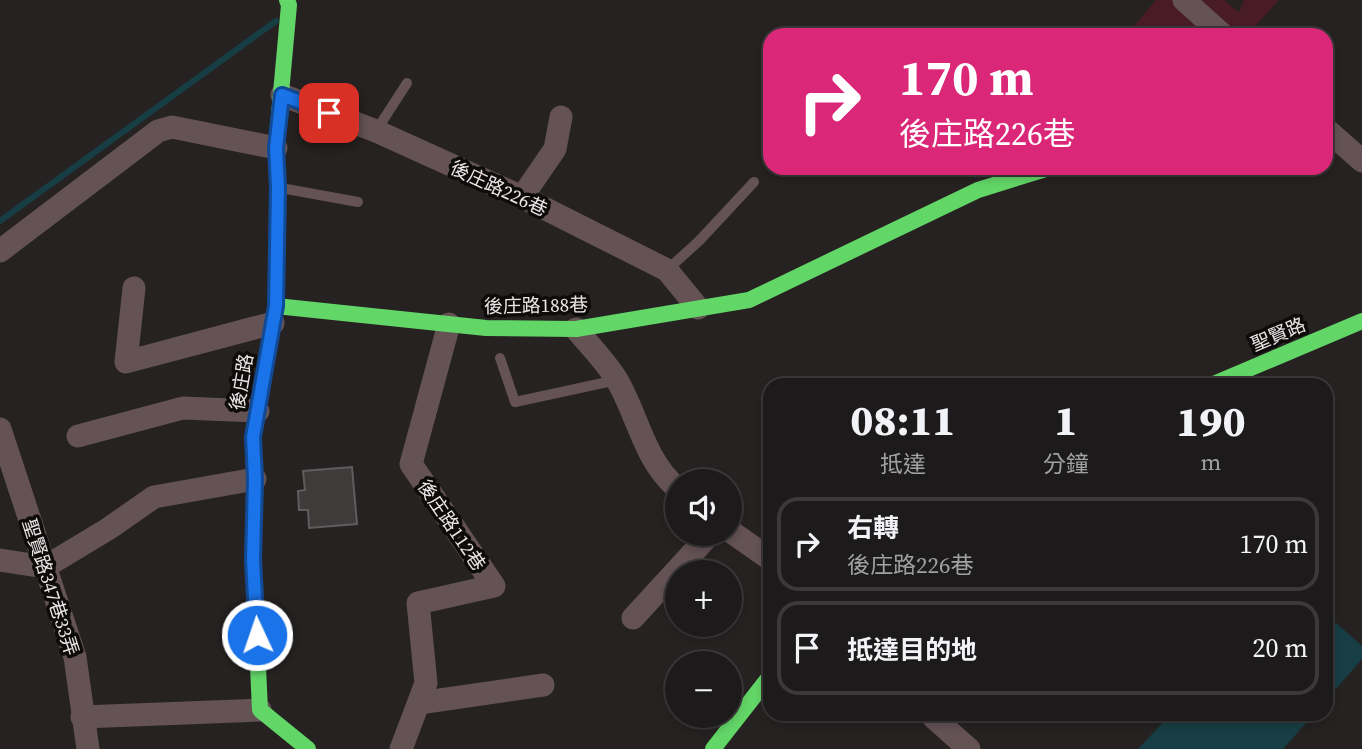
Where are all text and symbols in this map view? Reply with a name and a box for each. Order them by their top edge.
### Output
text: 170 m [899,44,1034,111]
icon: right [784,56,875,147]
pin [299,83,359,143]
icon: arrive [310,94,348,132]
text: 後庄路226巷 [899,112,1075,156]
street label: 後庄路226巷 [446,154,552,222]
street label: 後庄路188巷 [484,291,588,319]
street label: 聖賢路 [1247,311,1309,357]
street label: 後庄路 [223,352,259,412]
text: 08:11 [850,391,956,449]
text: 1 [1054,391,1077,449]
text: 190 [1176,392,1246,450]
text: m [1201,446,1221,478]
text: 抵達 [880,448,926,480]
text: 分鐘 [1043,448,1089,480]
map controls [665,469,742,728]
button: sound [665,469,742,546]
street label: 後庄路112巷 [412,474,492,576]
text: 右轉 [847,510,899,546]
street label: 聖賢路347巷33弄 [17,515,85,659]
icon: right [788,525,826,563]
text: 170 m [1240,526,1308,562]
text: 後庄路226巷 [847,549,974,581]
button: + [665,560,742,637]
position arrow [220,598,294,672]
icon: arrive [788,629,826,667]
text: 20 m [1253,630,1308,666]
text: 抵達目的地 [847,632,977,668]
button: − [665,651,742,728]

